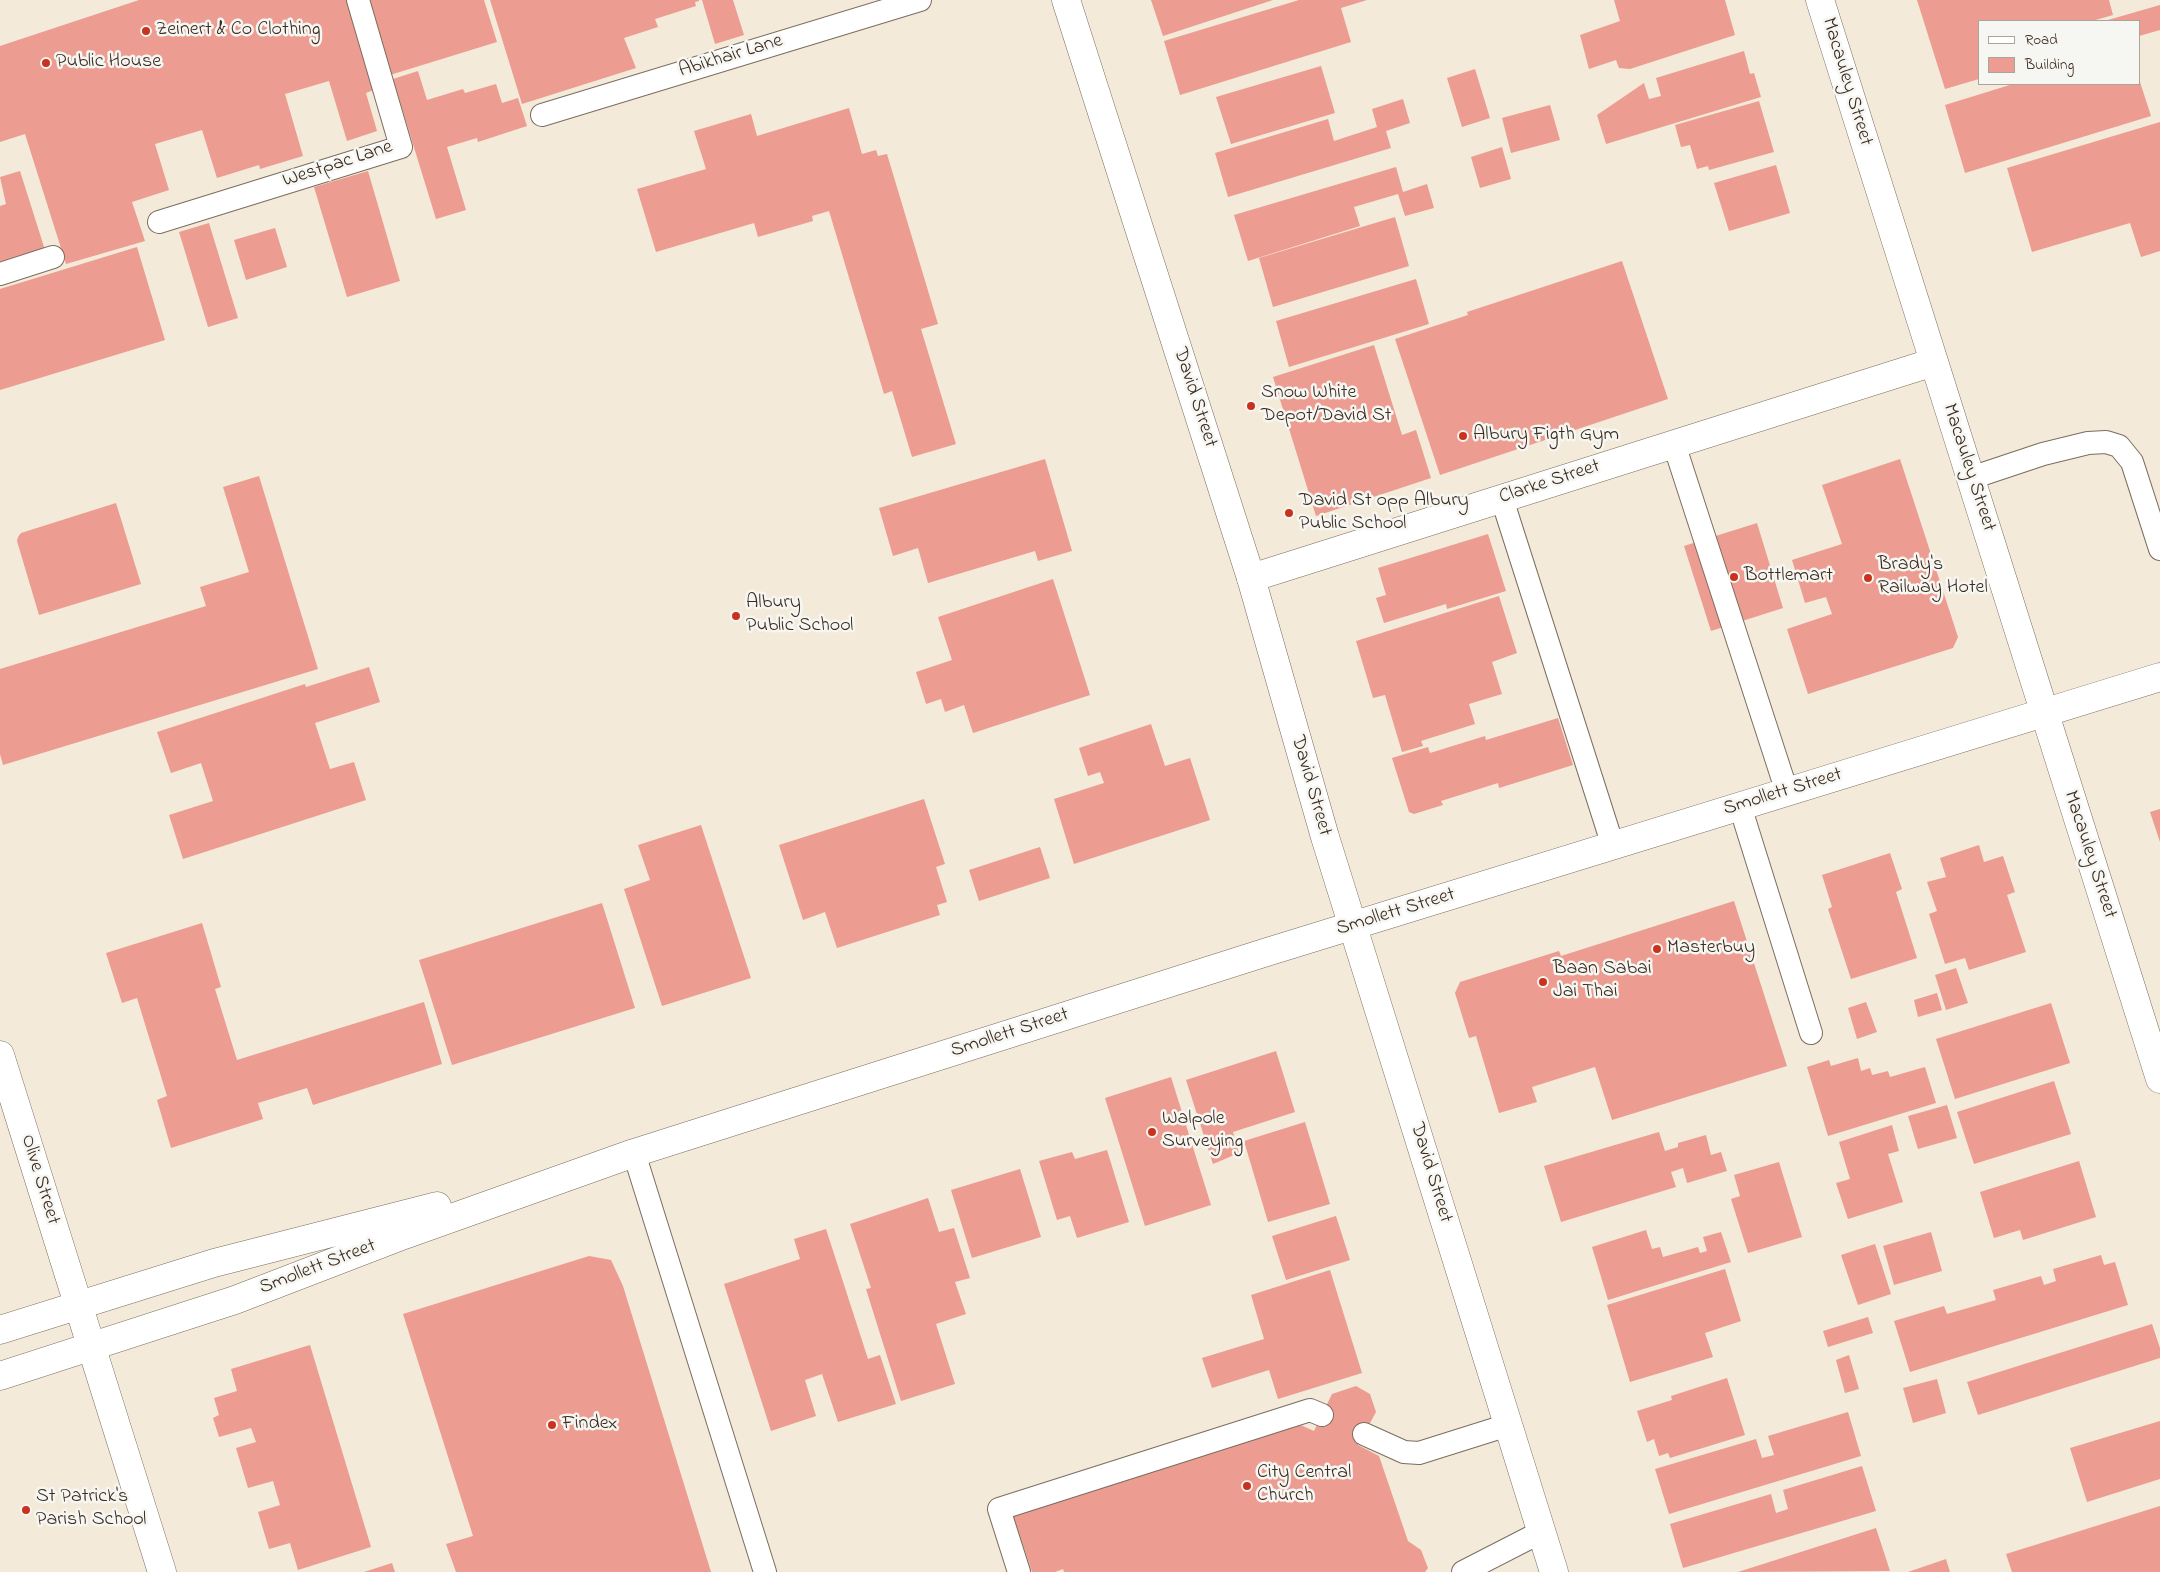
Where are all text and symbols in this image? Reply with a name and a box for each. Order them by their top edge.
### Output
street label: Macauley Street [1815,15,1877,149]
place label: Zeinert & Co Clothing [156,19,321,43]
legend [1978,20,2140,85]
marker: Zeinert & Co Clothing [140,25,152,37]
text: Road [2025,29,2058,51]
street label: Abikhair Lane [676,30,786,84]
place label: Public House [56,51,161,75]
text: Building [2025,54,2074,76]
marker: Public House [40,57,52,69]
street label: Westpac Lane [280,136,396,194]
street label: David Street [1167,345,1221,451]
place label: Snow White Depot/David St [1261,382,1391,429]
marker: Snow White Depot/David St [1245,400,1257,412]
street label: Macauley Street [1936,401,2000,535]
place label: Albury Figth Gym [1473,424,1619,448]
marker: Albury Figth Gym [1457,430,1469,442]
street label: Clarke Street [1497,455,1603,511]
place label: David St opp Albury Public School [1299,490,1469,537]
marker: David St opp Albury Public School [1283,507,1295,519]
place label: Brady's Railway Hotel [1878,554,1988,601]
place label: Bottlemart [1744,565,1833,589]
marker: Bottlemart [1728,571,1740,583]
marker: Brady's Railway Hotel [1862,572,1874,584]
place label: Albury Public School [746,592,853,639]
marker: Albury Public School [730,610,742,622]
street label: David Street [1284,733,1336,839]
street label: Smollett Street [1721,764,1845,822]
street label: Macauley Street [2057,788,2121,922]
street label: Smollett Street [1334,884,1458,942]
place label: Masterbuy [1667,937,1755,961]
marker: Masterbuy [1651,943,1663,955]
place label: Baan Sabai Jai Thai [1553,958,1652,1005]
marker: Baan Sabai Jai Thai [1537,976,1549,988]
street label: Smollett Street [948,1004,1072,1064]
place label: Walpole Surveying [1162,1108,1243,1155]
street label: David Street [1403,1120,1457,1226]
marker: Walpole Surveying [1146,1126,1158,1138]
street label: Olive Street [14,1132,64,1228]
street label: Smollett Street [256,1235,380,1301]
place label: Findex [562,1413,618,1437]
marker: Findex [546,1419,558,1431]
place label: City Central Church [1257,1462,1351,1509]
marker: City Central Church [1241,1480,1253,1492]
place label: St Patrick's Parish School [36,1486,146,1533]
marker: St Patrick's Parish School [20,1504,32,1516]

